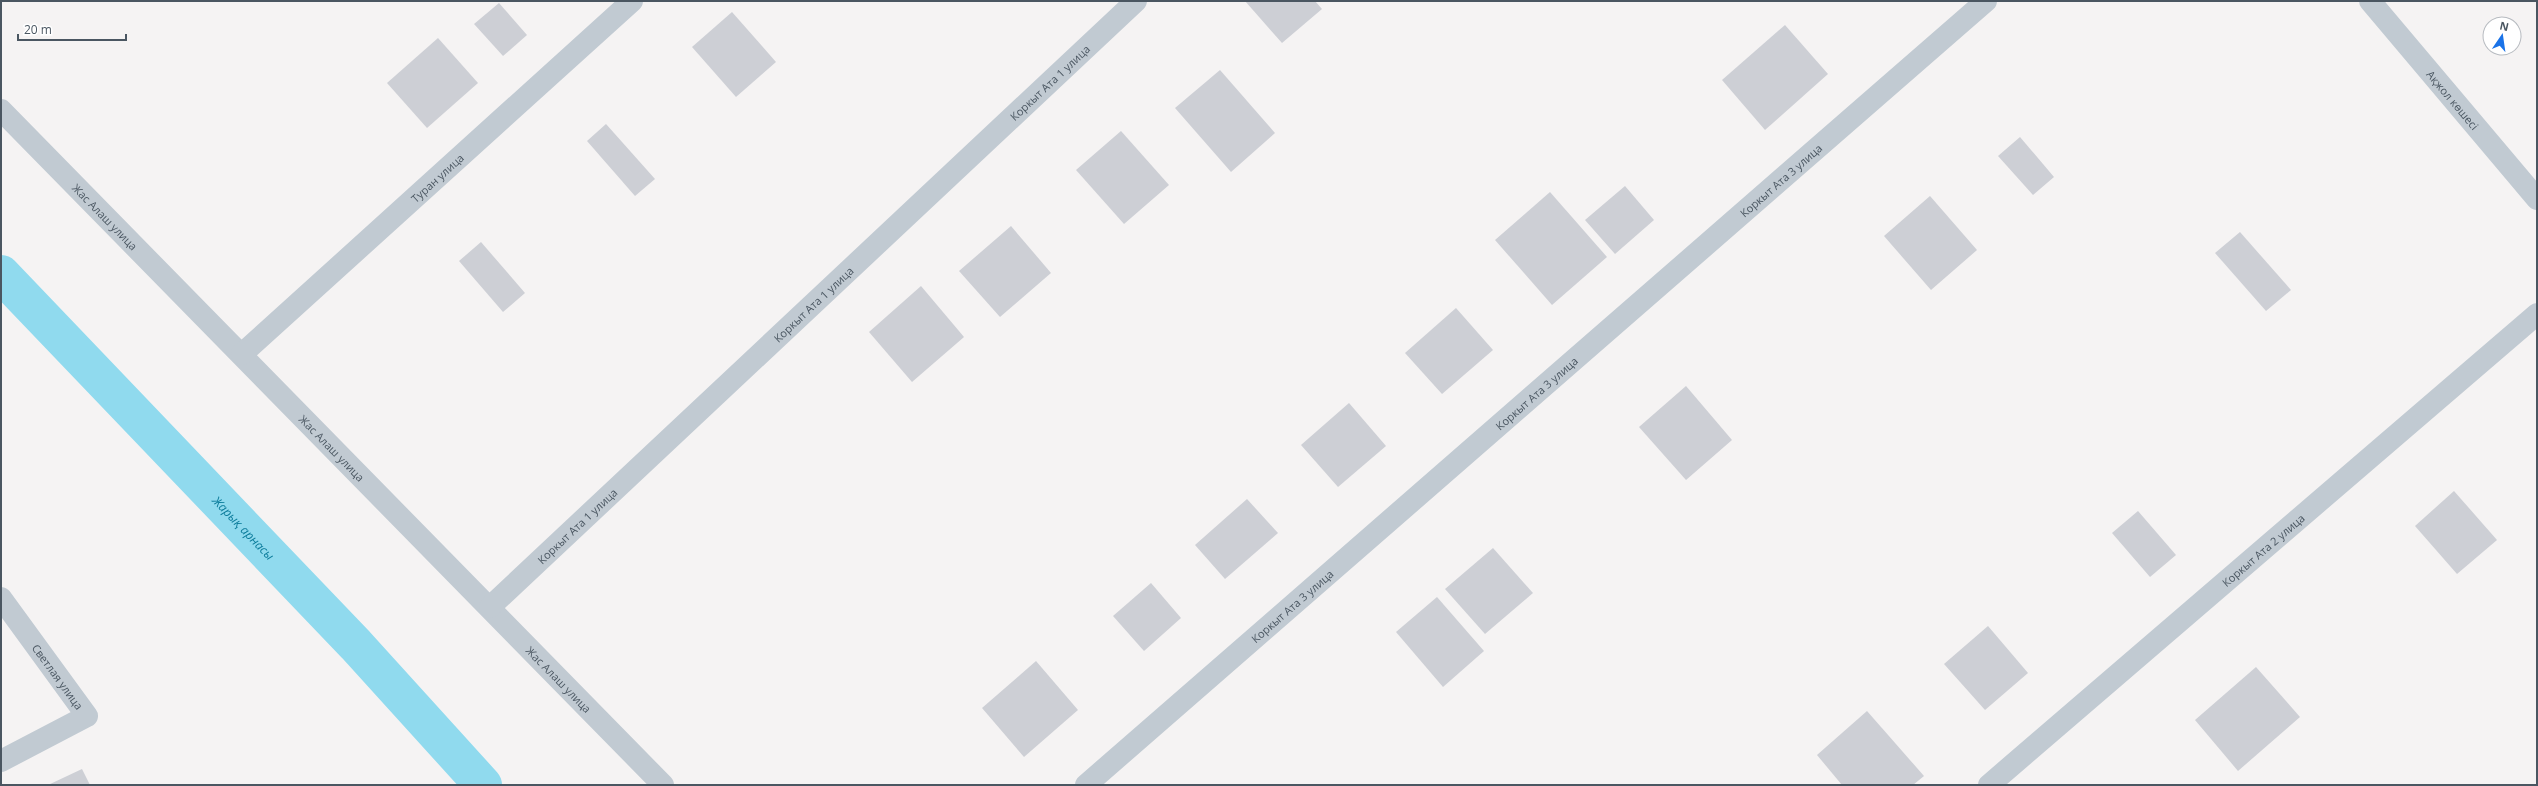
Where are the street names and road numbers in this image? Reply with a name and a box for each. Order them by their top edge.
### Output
street label: Коркыт Ата 1 улица [1006,41,1093,123]
street label: Ақжол көшесі [2424,67,2483,132]
street label: Коркыт Ата 3 улица [1736,140,1825,220]
street label: Туран улица [407,150,467,205]
street label: Жас Алаш улица [69,180,141,253]
street label: Коркыт Ата 1 улица [770,263,856,345]
street label: Коркыт Ата 3 улица [1492,353,1580,433]
street label: Жас Алаш улица [296,411,368,484]
street label: Коркыт Ата 1 улица [534,484,620,567]
street label: Коркыт Ата 2 улица [2218,510,2307,589]
street label: Коркыт Ата 3 улица [1248,566,1336,646]
street label: Светлая улица [29,641,87,712]
street label: Жас Алаш улица [523,643,595,715]

